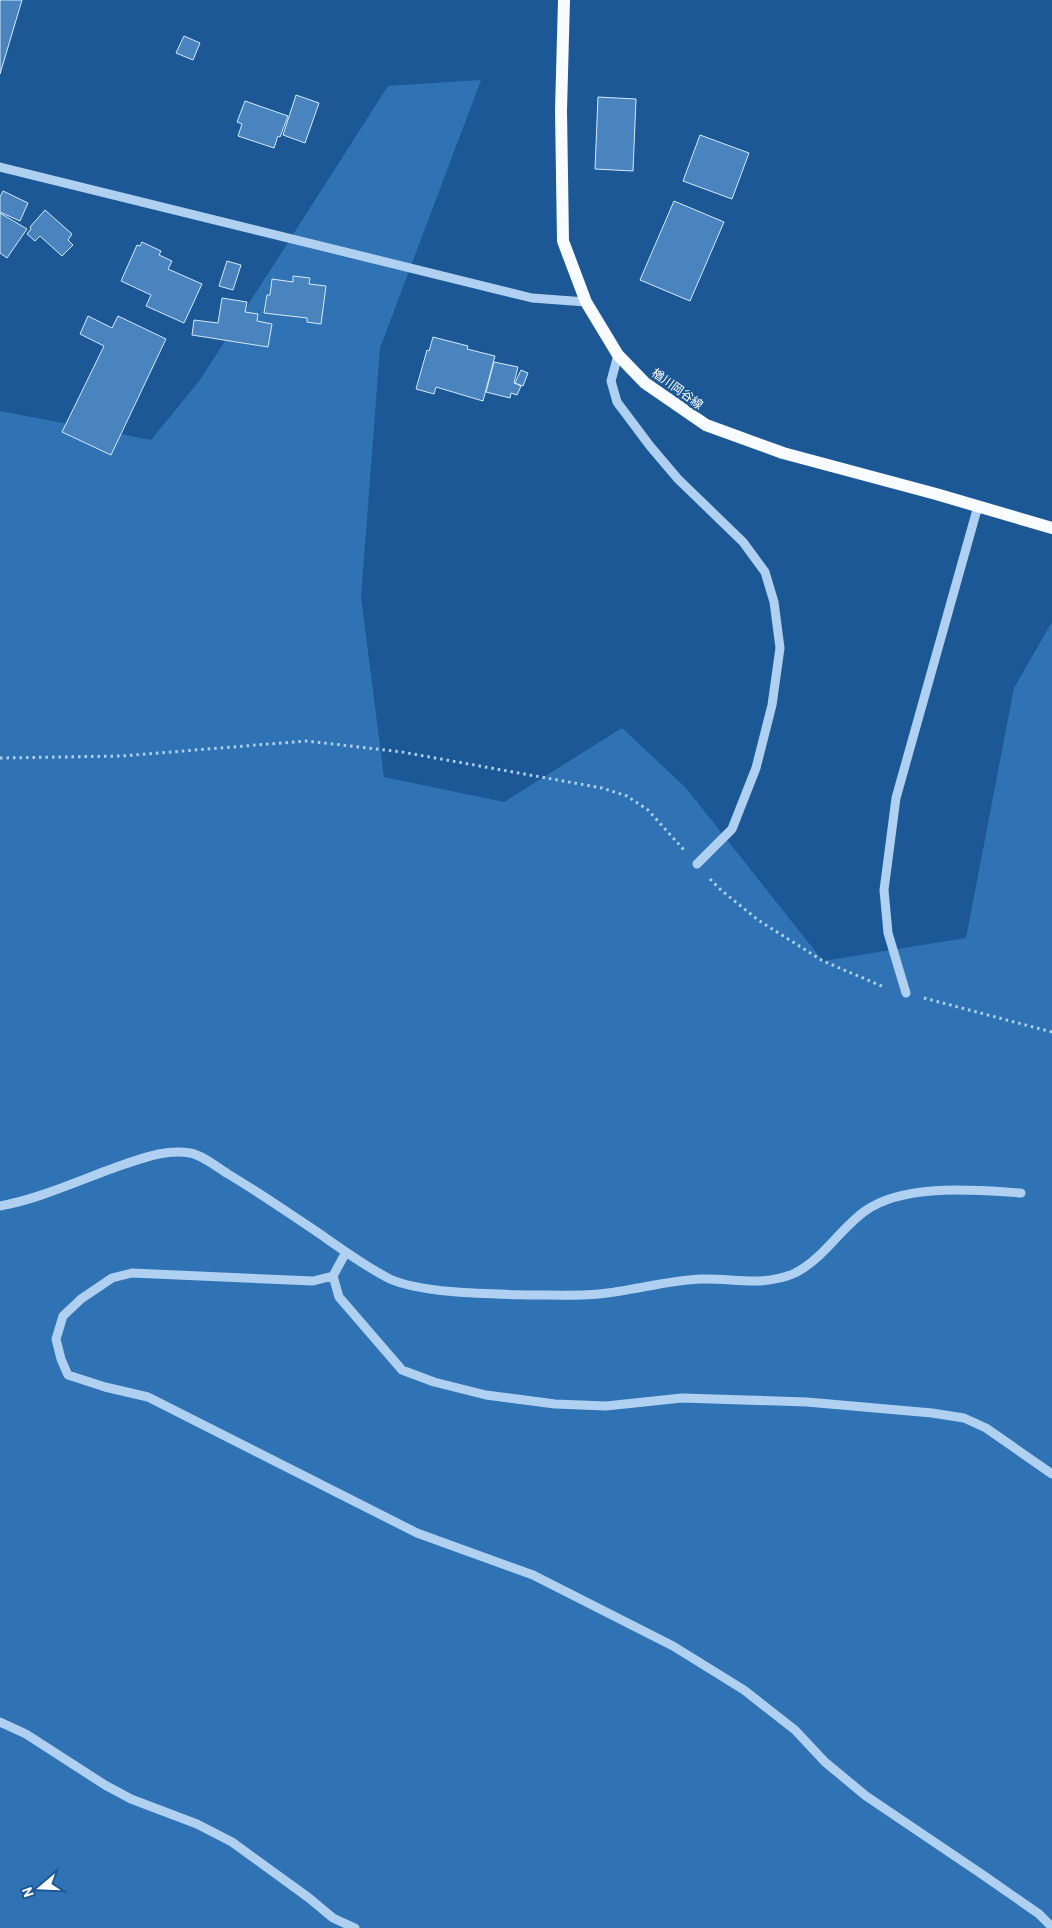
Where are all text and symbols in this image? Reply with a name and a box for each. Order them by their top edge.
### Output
street label: 楢川岡谷線 [650,365,706,411]
north arrow [15,1863,65,1913]
text: N [18,1885,37,1900]

